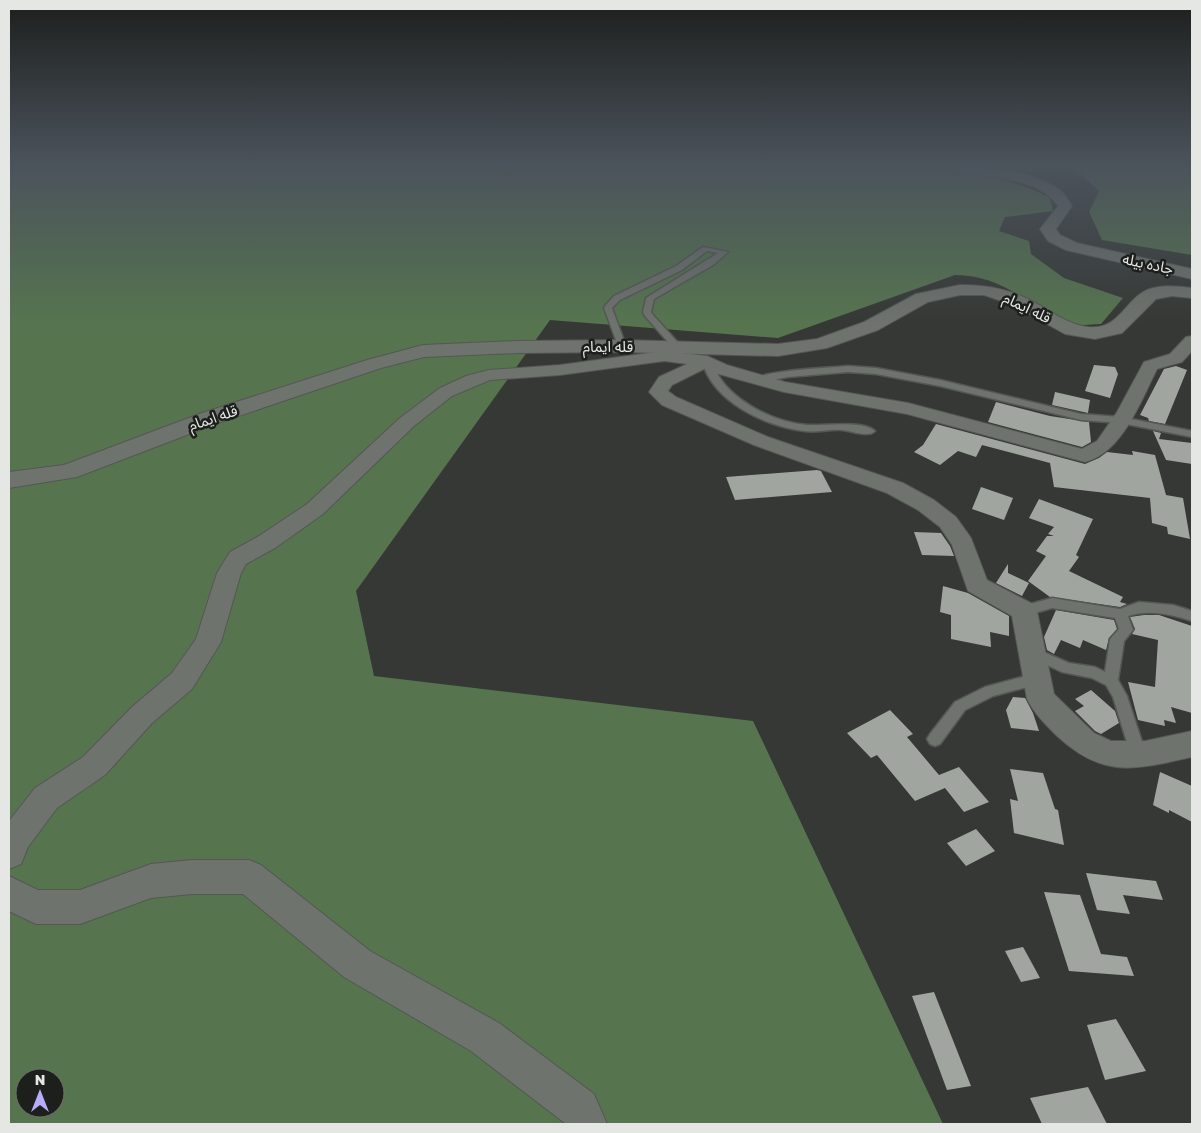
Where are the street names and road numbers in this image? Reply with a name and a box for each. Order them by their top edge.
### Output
street label: جاده بیله [1121,249,1175,277]
street label: قله ایمام [999,288,1054,329]
street label: قله ایمام [583,337,634,358]
street label: قله ایمام [186,400,241,437]

